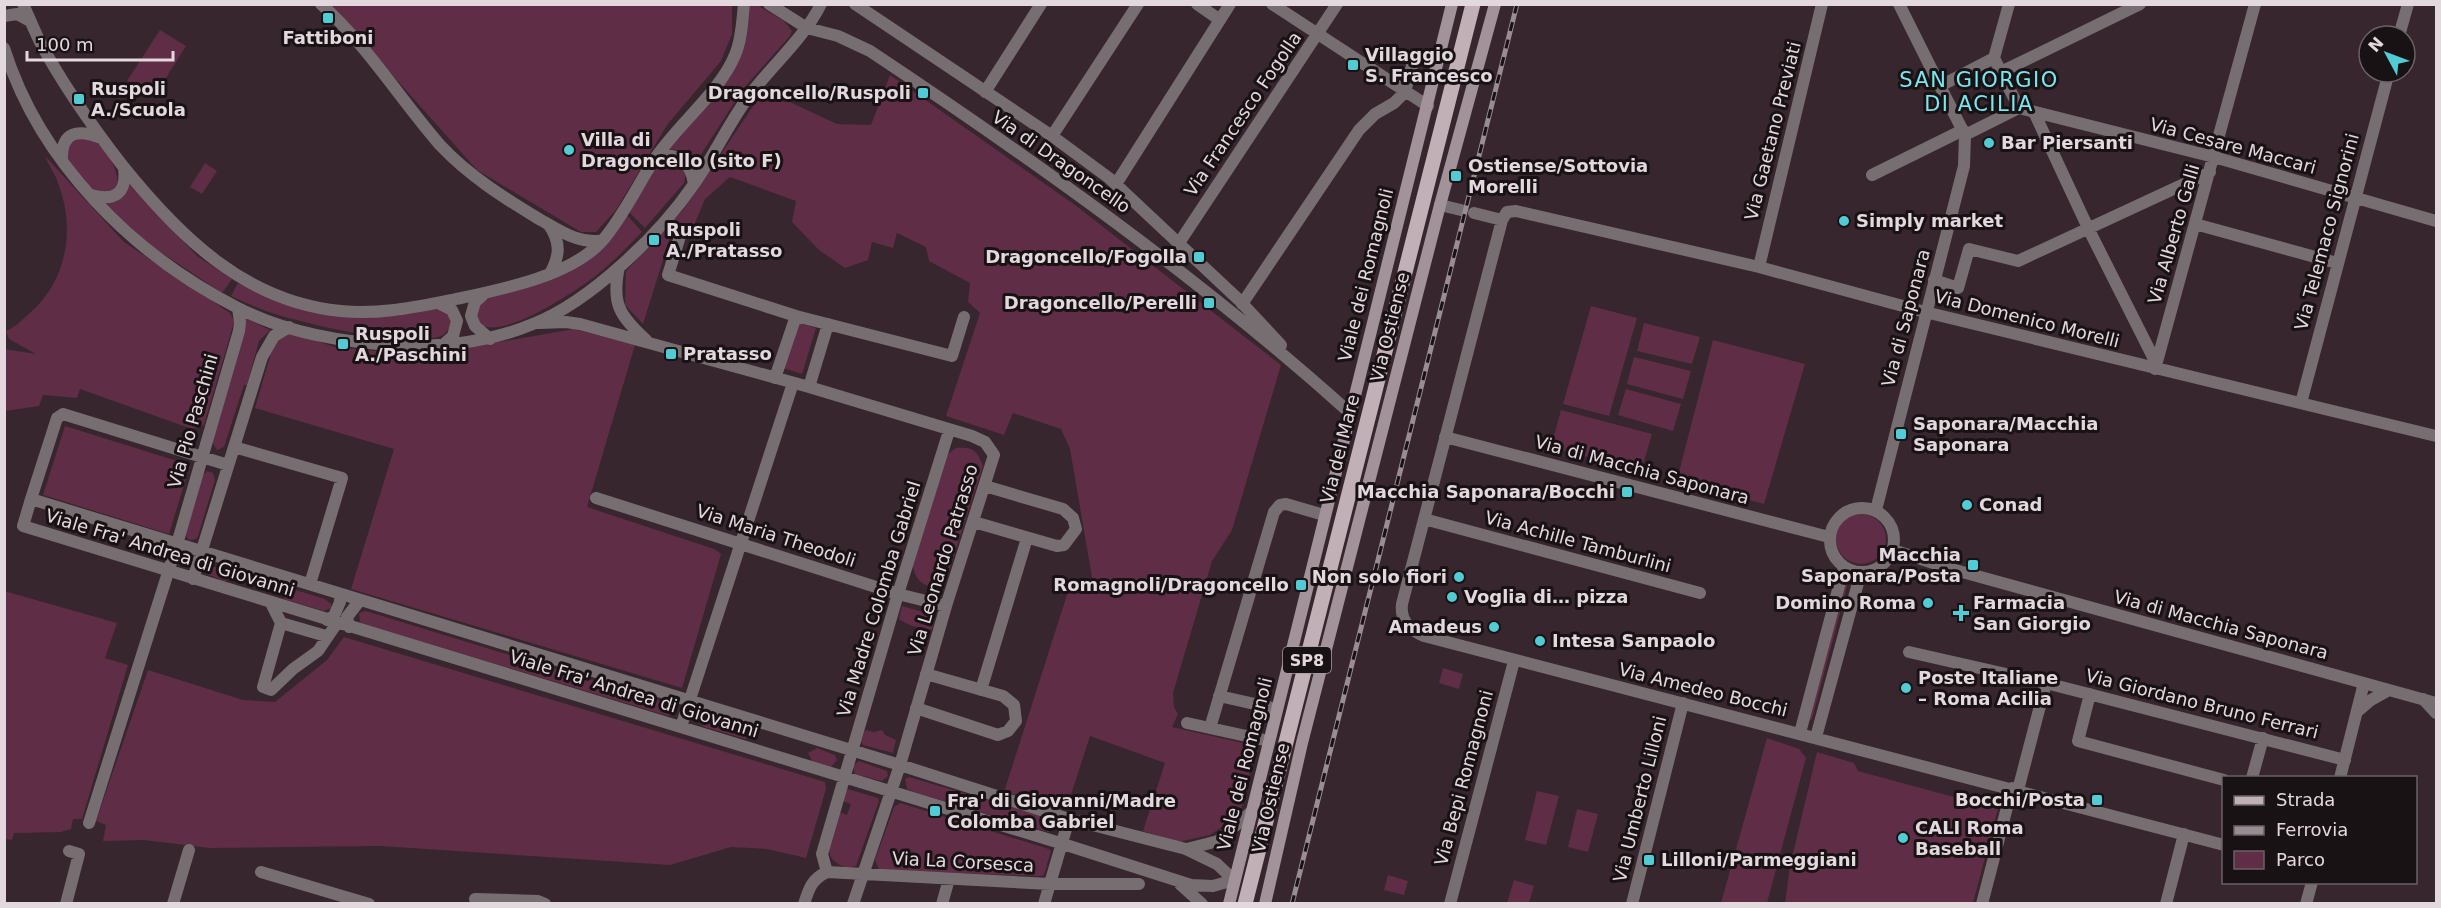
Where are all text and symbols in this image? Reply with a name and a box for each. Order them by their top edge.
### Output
marker: Fattiboni [321,11,335,25]
scale bar [27,24,172,62]
north arrow [2357,24,2417,84]
place label: Fattiboni [282,27,374,48]
street label: Via Francesco Fogolla [1180,28,1305,200]
text: N [2364,33,2388,56]
text: 100 m [36,34,94,55]
street label: Via Gaetano Previati [1740,39,1805,222]
place label: Villaggio S. Francesco [1365,44,1493,86]
marker: Villaggio S. Francesco [1346,58,1360,72]
district label: SAN GIORGIO DI ACILIA [1899,68,2059,116]
place label: Ruspoli A./Scuola [91,78,186,120]
place label: Dragoncello/Ruspoli [708,82,911,103]
marker: Dragoncello/Ruspoli [916,86,930,100]
marker: Ruspoli A./Scuola [72,92,86,106]
street label: Via di Dragoncello [988,106,1134,217]
street label: Via Cesare Maccari [2148,113,2319,178]
place label: Villa di Dragoncello (sito F) [581,129,782,171]
street label: Via Telemaco Signorini [2290,131,2363,333]
place label: Bar Piersanti [2001,132,2133,153]
marker: Bar Piersanti [1982,136,1996,150]
marker: Villa di Dragoncello (sito F) [562,143,576,157]
place label: Ostiense/Sottovia Morelli [1468,155,1648,197]
street label: Via Alberto Galli [2143,161,2204,306]
marker: Ostiense/Sottovia Morelli [1449,169,1463,183]
street label: Viale dei Romagnoli [1334,186,1397,364]
place label: Simply market [1856,210,2003,231]
marker: Simply market [1837,214,1851,228]
place label: Ruspoli A./Pratasso [666,219,782,261]
marker: Ruspoli A./Pratasso [647,233,661,247]
place label: Dragoncello/Fogolla [985,246,1187,267]
street label: Via di Saponara [1877,247,1934,389]
marker: Dragoncello/Fogolla [1192,250,1206,264]
street label: Via Ostiense [1366,270,1413,384]
street label: Via Domenico Morelli [1932,285,2122,352]
place label: Dragoncello/Perelli [1004,292,1197,313]
marker: Dragoncello/Perelli [1202,296,1216,310]
place label: Ruspoli A./Paschini [355,323,467,365]
marker: Ruspoli A./Paschini [336,337,350,351]
place label: Pratasso [683,343,772,364]
marker: Pratasso [664,347,678,361]
street label: Via Pio Paschini [163,351,222,491]
street label: Via del Mare [1316,392,1363,506]
place label: Saponara/Macchia Saponara [1913,413,2098,455]
marker: Saponara/Macchia Saponara [1894,427,1908,441]
street label: Via di Macchia Saponara [1533,431,1752,508]
street label: Via Leonardo Patrasso [903,461,982,658]
street label: Via Madre Colomba Gabriel [833,478,924,719]
place label: Macchia Saponara/Bocchi [1357,481,1615,502]
marker: Macchia Saponara/Bocchi [1620,485,1634,499]
place label: Conad [1979,494,2042,515]
marker: Conad [1960,498,1974,512]
street label: Via Maria Theodoli [694,500,858,571]
street label: Viale Fra' Andrea di Giovanni [43,505,297,600]
street label: Via Achille Tamburlini [1483,507,1674,577]
place label: Macchia Saponara/Posta [1801,544,1961,586]
marker: Macchia Saponara/Posta [1966,558,1980,572]
place label: Non solo fiori [1312,566,1447,587]
marker: Non solo fiori [1452,570,1466,584]
place label: Romagnoli/Dragoncello [1053,574,1289,595]
marker: Romagnoli/Dragoncello [1294,578,1308,592]
place label: Voglia di… pizza [1464,586,1628,607]
street label: Via di Macchia Saponara [2112,586,2331,663]
marker: Voglia di… pizza [1445,590,1459,604]
place label: Domino Roma [1775,592,1916,613]
place label: Farmacia San Giorgio [1973,592,2091,634]
marker: Domino Roma [1921,596,1935,610]
marker: Farmacia San Giorgio [1954,606,1968,620]
place label: Amadeus [1389,616,1482,637]
marker: Amadeus [1487,620,1501,634]
place label: Intesa Sanpaolo [1552,630,1715,651]
marker: Intesa Sanpaolo [1533,634,1547,648]
street label: Viale Fra' Andrea di Giovanni [507,646,761,741]
road number: SP8 [1283,647,1331,673]
street label: Via Amedeo Bocchi [1616,658,1790,721]
street label: Via Giordano Bruno Ferrari [2084,664,2321,743]
place label: Poste Italiane – Roma Acilia [1918,667,2058,709]
street label: Viale dei Romagnoli [1213,675,1276,853]
marker: Poste Italiane – Roma Acilia [1899,681,1913,695]
street label: Via Bepi Romagnoni [1430,688,1497,868]
street label: Via Umberto Lilloni [1609,714,1670,884]
street label: Via Ostiense [1248,741,1293,855]
legend [2222,776,2417,884]
place label: Bocchi/Posta [1955,789,2085,810]
text: Strada [2276,789,2335,810]
place label: Fra' di Giovanni/Madre Colomba Gabriel [947,790,1176,832]
marker: Bocchi/Posta [2090,793,2104,807]
marker: Fra' di Giovanni/Madre Colomba Gabriel [928,804,942,818]
place label: CALI Roma Baseball [1915,817,2024,859]
text: Ferrovia [2276,819,2348,840]
marker: CALI Roma Baseball [1896,831,1910,845]
street label: Via La Corsesca [891,847,1035,876]
place label: Lilloni/Parmeggiani [1661,849,1857,870]
text: Parco [2276,849,2325,870]
marker: Lilloni/Parmeggiani [1642,853,1656,867]

